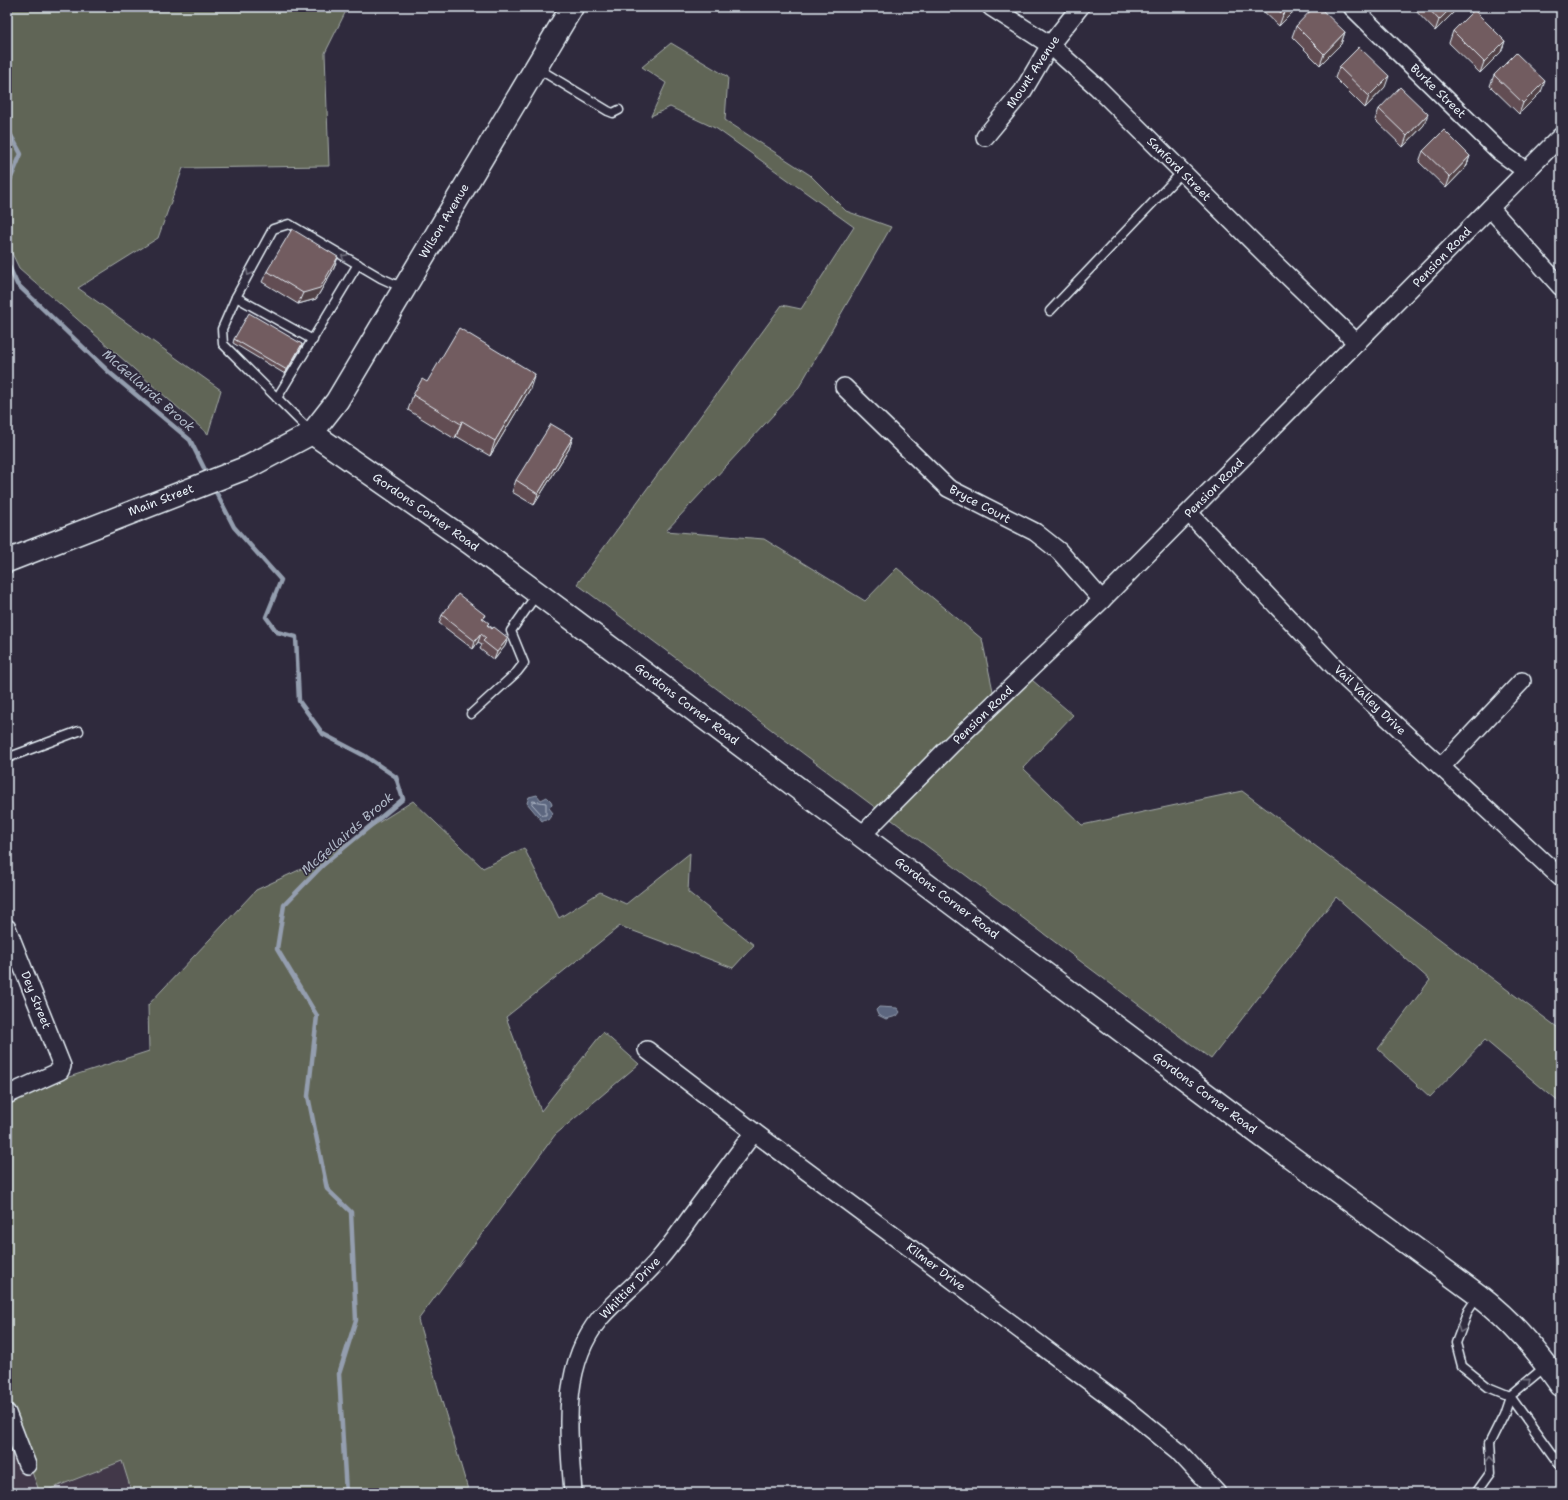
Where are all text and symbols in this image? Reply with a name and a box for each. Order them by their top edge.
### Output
street label: Mount Avenue [1003,32,1063,111]
street label: Burke Street [1407,60,1469,122]
street label: Sanford Street [1143,133,1215,205]
street label: Wilson Avenue [415,180,473,262]
street label: Pension Road [1409,223,1475,291]
one-way arrow [341,254,348,261]
one-way arrow [247,269,254,276]
water label: McGellairds Brook [99,346,199,436]
street label: Pension Road [1181,454,1248,521]
street label: Gordons Corner Road [370,469,483,555]
street label: Main Street [126,480,196,520]
street label: Bryce Court [946,481,1014,527]
street label: Gordons Corner Road [632,660,743,749]
street label: Vail Valley Drive [1331,662,1410,739]
street label: Pension Road [949,682,1017,748]
water label: McGellairds Brook [298,788,398,878]
street label: Gordons Corner Road [892,854,1003,943]
street label: Dey Street [17,969,55,1031]
street label: Gordons Corner Road [1150,1049,1261,1138]
street label: Kilmer Drive [903,1239,969,1295]
street label: Whittier Drive [596,1253,664,1323]
one-way arrow [1457,1326,1465,1333]
one-way arrow [1524,1378,1531,1385]
one-way arrow [1486,1456,1495,1462]

